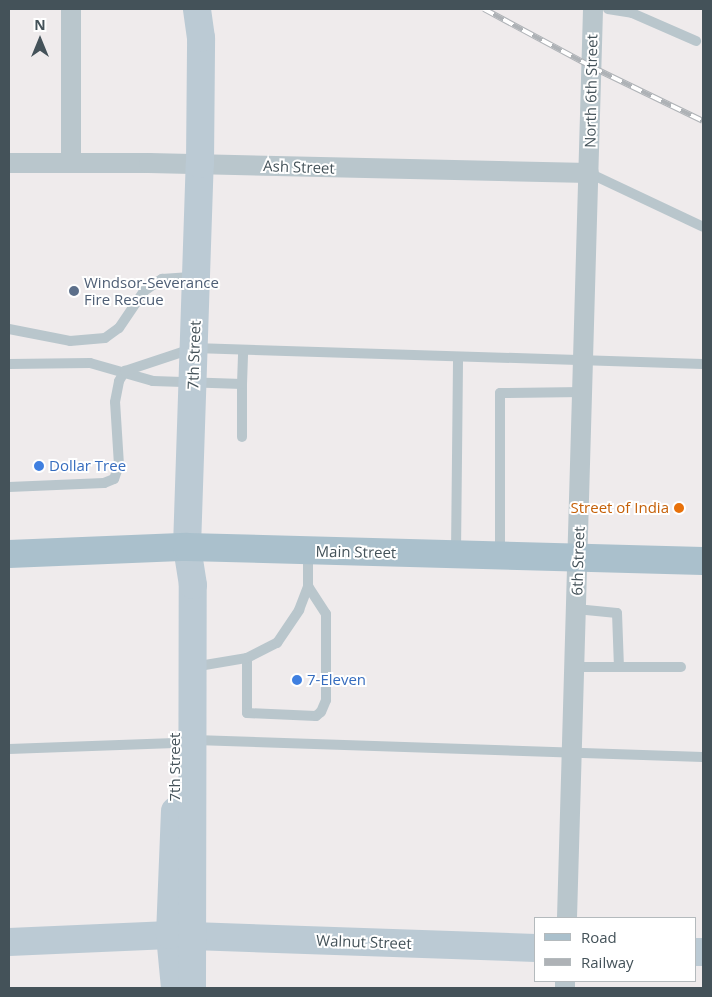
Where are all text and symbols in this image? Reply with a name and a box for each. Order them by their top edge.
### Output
north arrow [15,15,65,65]
text: N [34,15,46,34]
street label: North 6th Street [581,34,601,148]
street label: Ash Street [263,157,335,177]
place label: Windsor-Severance Fire Rescue [84,273,219,308]
marker: Windsor-Severance Fire Rescue [68,285,80,297]
street label: 7th Street [184,320,204,390]
place label: Dollar Tree [49,457,126,475]
marker: Dollar Tree [33,460,45,472]
place label: Street of India [571,499,669,517]
marker: Street of India [673,502,685,514]
street label: 6th Street [568,526,588,596]
street label: Main Street [316,542,396,562]
place label: 7-Eleven [307,671,366,689]
marker: 7-Eleven [291,674,303,686]
street label: 7th Street [166,733,184,801]
legend [534,917,697,982]
text: Road [581,927,617,947]
street label: Walnut Street [316,931,412,953]
text: Railway [581,952,634,972]

